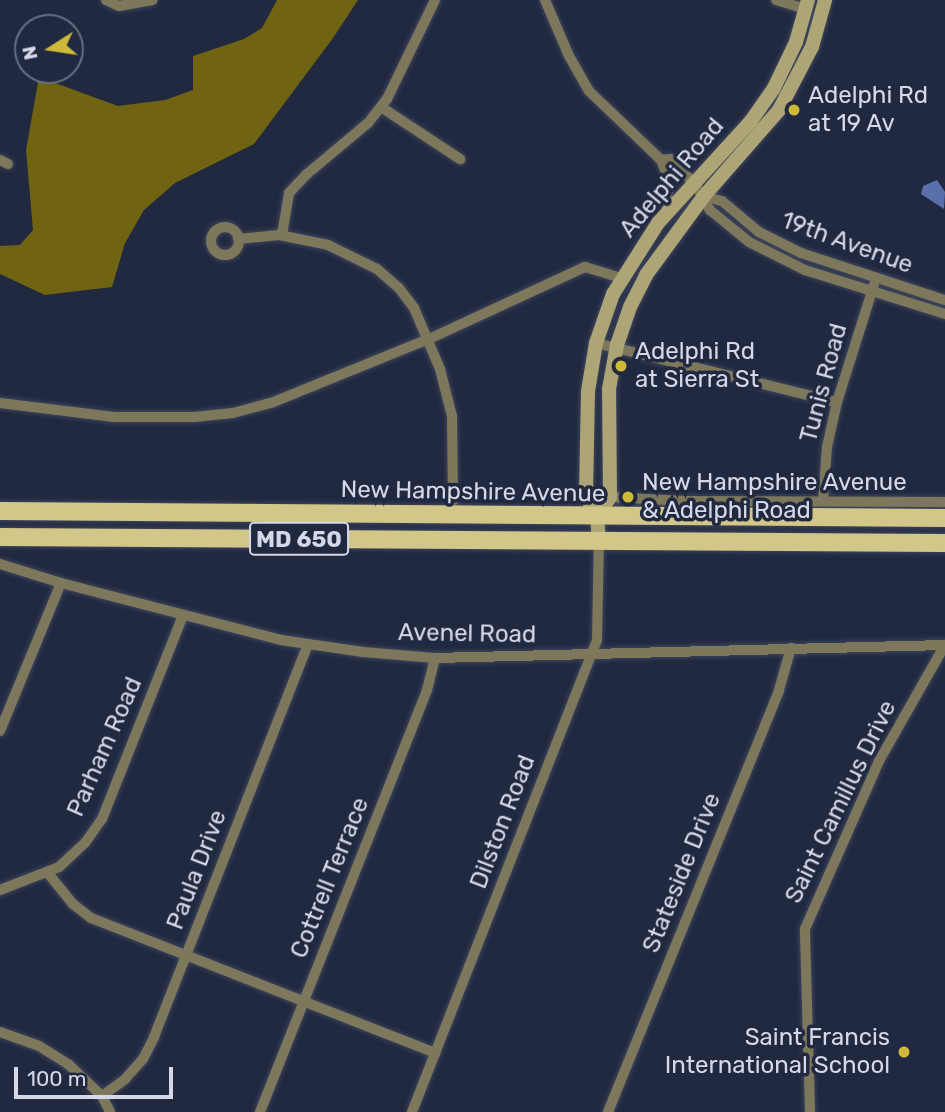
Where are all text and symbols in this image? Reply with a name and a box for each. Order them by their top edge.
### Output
north arrow [14,14,84,84]
text: N [17,44,43,62]
place label: Adelphi Rd at 19 Av [808,82,928,138]
marker: Adelphi Rd at 19 Av [786,102,802,118]
street label: Adelphi Road [614,112,730,244]
street label: 19th Avenue [777,206,917,280]
street label: Tunis Road [794,320,854,446]
place label: Adelphi Rd at Sierra St [635,338,759,394]
marker: Adelphi Rd at Sierra St [613,358,629,374]
place label: New Hampshire Avenue & Adelphi Road [642,469,908,525]
street label: New Hampshire Avenue [340,475,606,509]
marker: New Hampshire Avenue & Adelphi Road [620,489,636,505]
road number: MD 650 [248,520,350,558]
street label: Avenel Road [398,618,536,650]
street label: Parham Road [61,673,149,821]
street label: Saint Camillus Drive [779,696,903,908]
street label: Dilston Road [464,751,542,893]
street label: Stateside Drive [637,789,727,957]
street label: Cottrell Terrace [285,793,375,963]
street label: Paula Drive [161,806,233,934]
place label: Saint Francis International School [665,1024,890,1080]
marker: Saint Francis International School [896,1044,912,1060]
scale bar [18,1052,177,1096]
text: 100 m [27,1066,86,1091]

